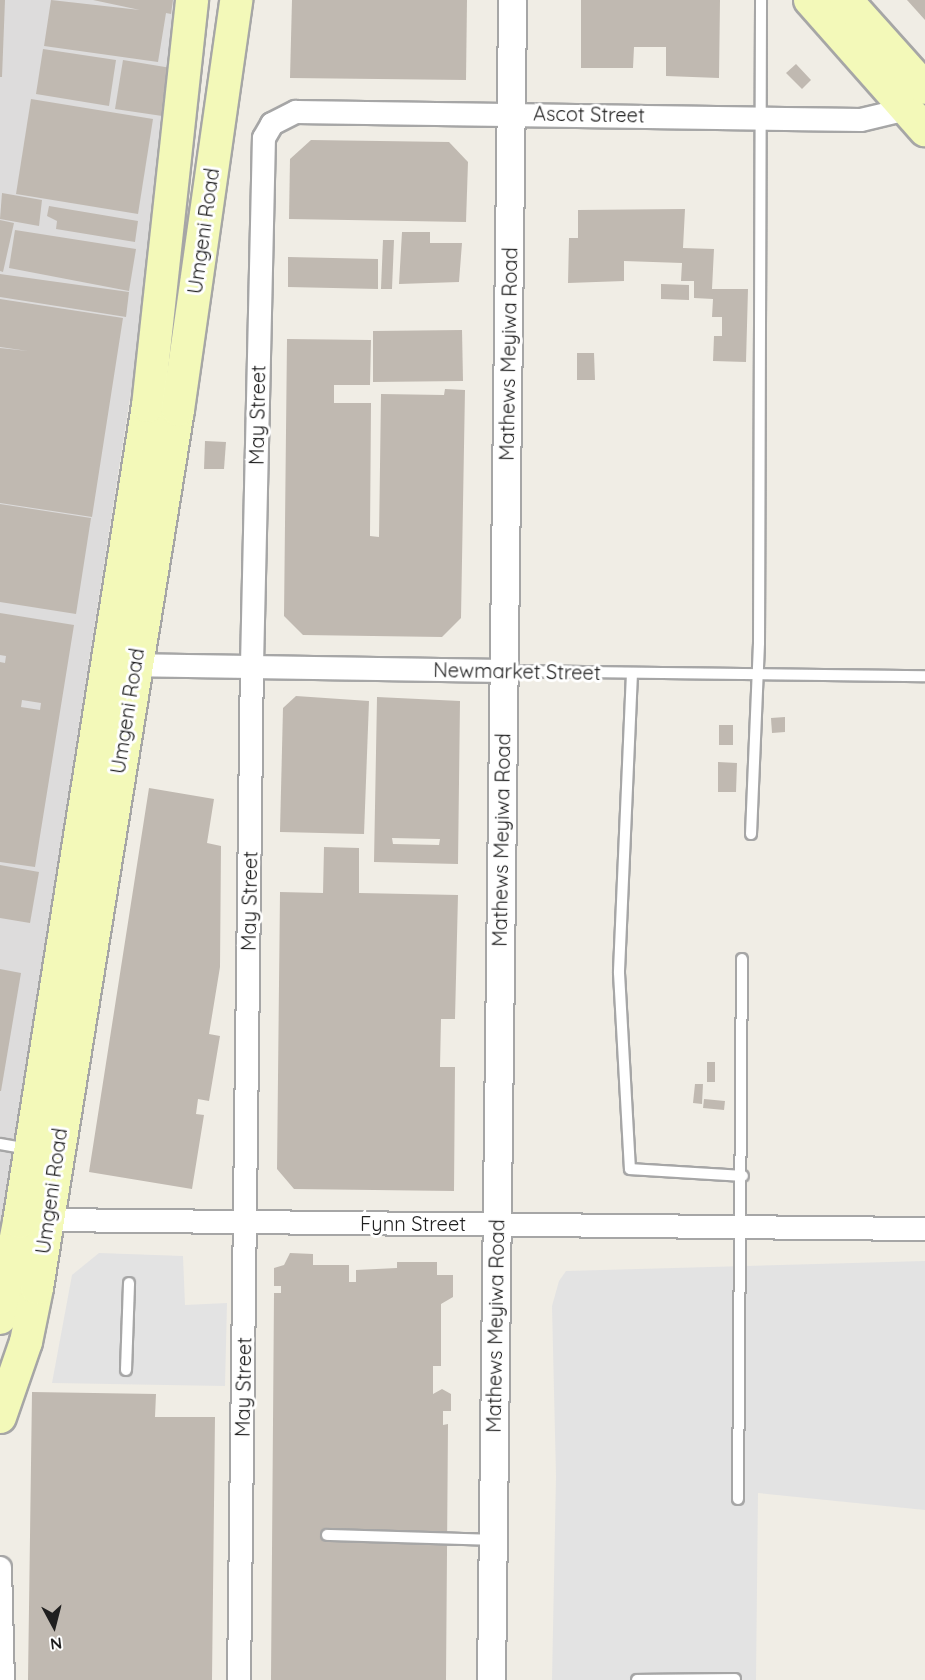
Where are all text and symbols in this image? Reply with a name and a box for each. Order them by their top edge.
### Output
street label: Ascot Street [533,101,645,127]
street label: Umgeni Road [182,167,224,295]
street label: Mathews Meyiwa Road [494,247,522,461]
street label: May Street [244,365,270,465]
street label: Umgeni Road [105,647,149,775]
street label: Newmarket Street [433,658,601,684]
street label: Mathews Meyiwa Road [487,733,515,947]
street label: May Street [236,851,262,951]
street label: Umgeni Road [30,1127,72,1255]
street label: Fynn Street [360,1211,466,1235]
street label: Mathews Meyiwa Road [481,1219,509,1433]
street label: May Street [230,1337,256,1437]
north arrow [24,1596,84,1656]
text: N [49,1633,63,1655]

